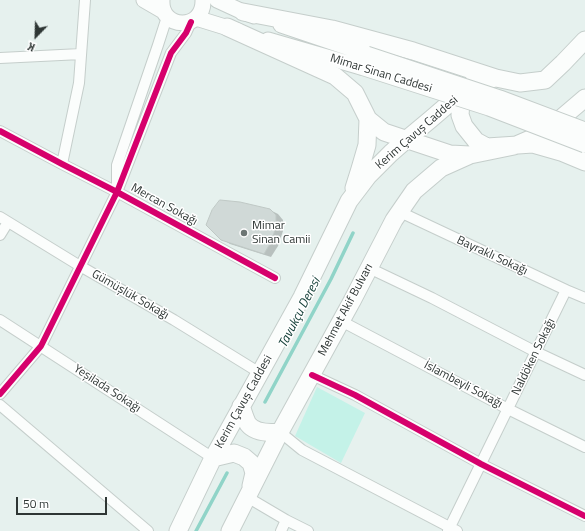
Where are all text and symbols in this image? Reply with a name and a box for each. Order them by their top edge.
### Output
north arrow [16,16,56,56]
text: K [25,38,37,56]
street label: Mimar Sinan Caddesi [328,52,434,96]
street label: Kerim Çavuş Caddesi [373,93,461,173]
street label: Mercan Sokağı [128,181,200,229]
place label: Mimar Sinan Camii [252,219,310,247]
marker: Mimar Sinan Camii [239,228,249,238]
street label: Bayraklı Sokağı [454,233,530,279]
street label: Mehmet Akif Bulvarı [316,261,376,359]
street label: Gümüşlük Sokağı [89,267,171,323]
water label: Tavukçu Deresi [276,275,324,351]
street label: Naldöken Sokağı [509,316,559,398]
street label: Kerim Çavuş Caddesi [212,353,276,451]
street label: İslambeyli Sokağı [421,358,505,412]
street label: Yeşilada Sokağı [71,362,143,416]
scale bar [18,489,109,515]
text: 50 m [23,494,49,513]

